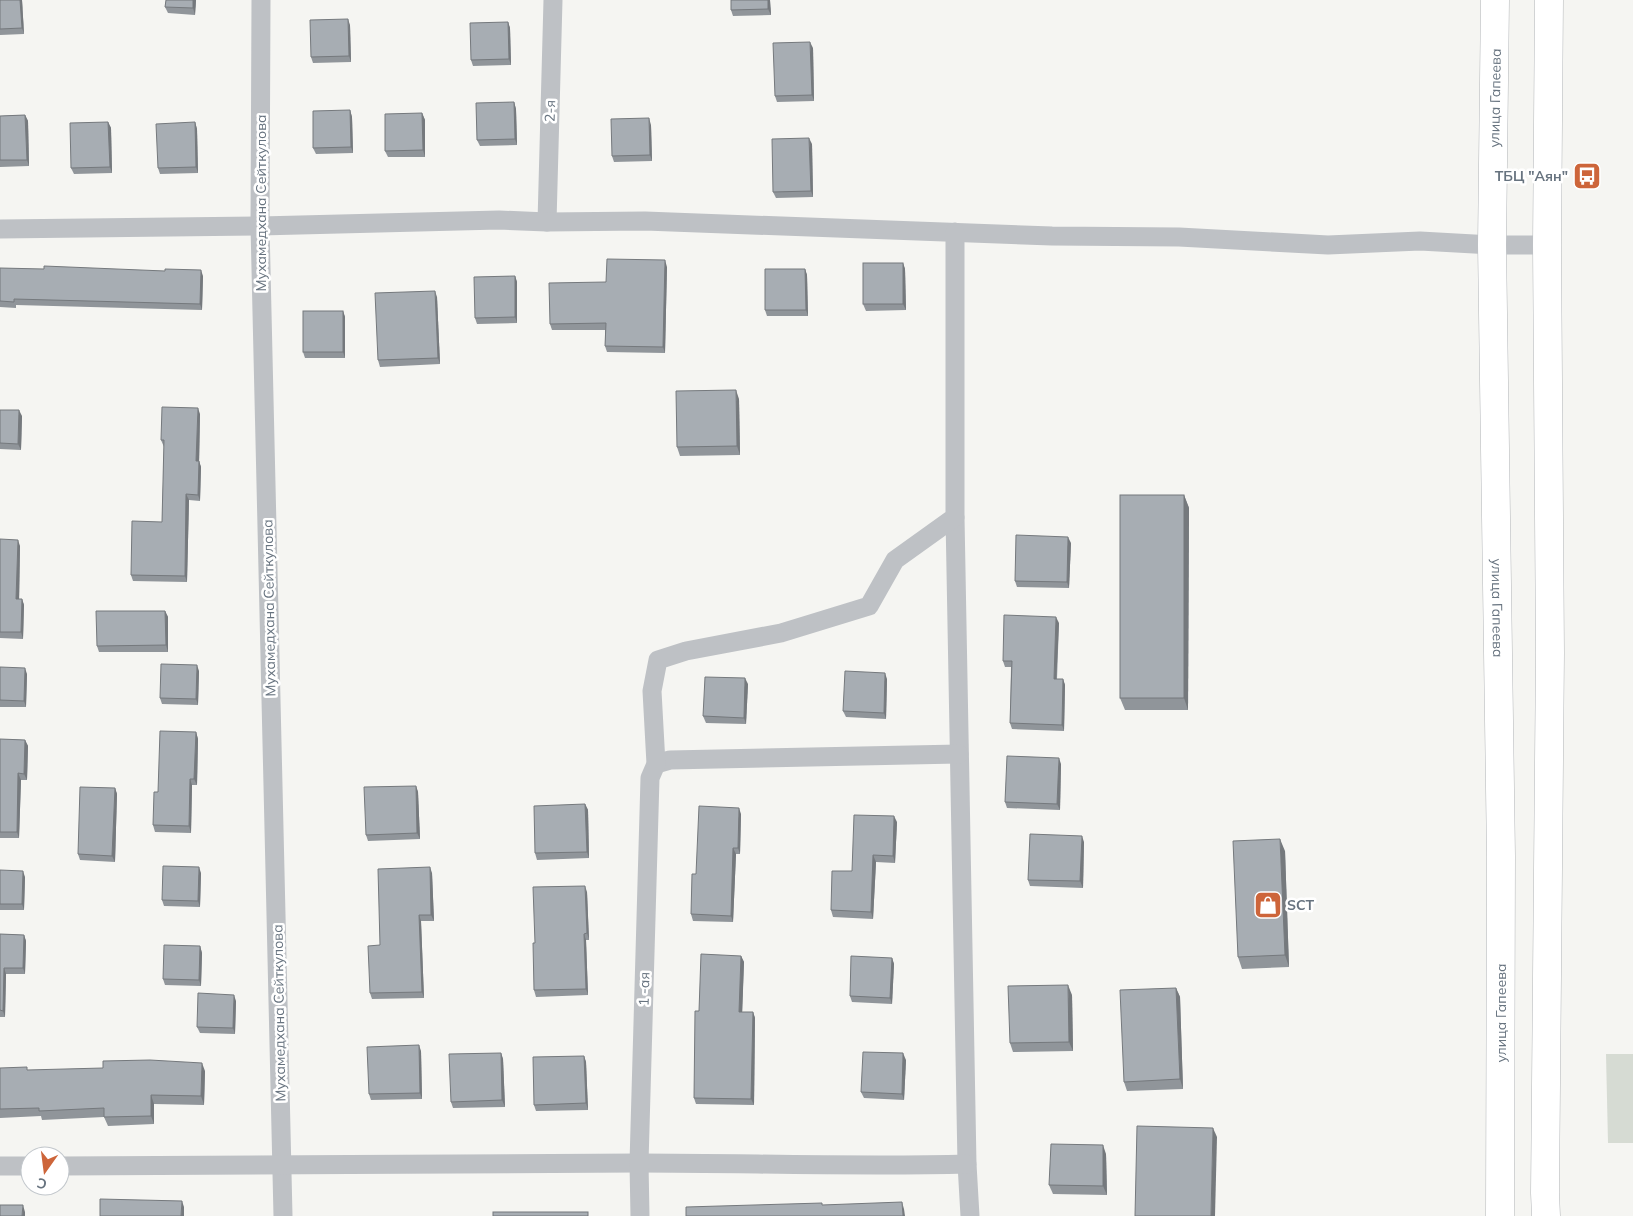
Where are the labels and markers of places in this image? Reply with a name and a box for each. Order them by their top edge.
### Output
bus stop icon: ТБЦ "Аян" [1572,161,1602,191]
place label: ТБЦ "Аян" [1495,167,1568,185]
shop icon: SCT [1253,890,1283,920]
place label: SCT [1287,896,1314,914]

